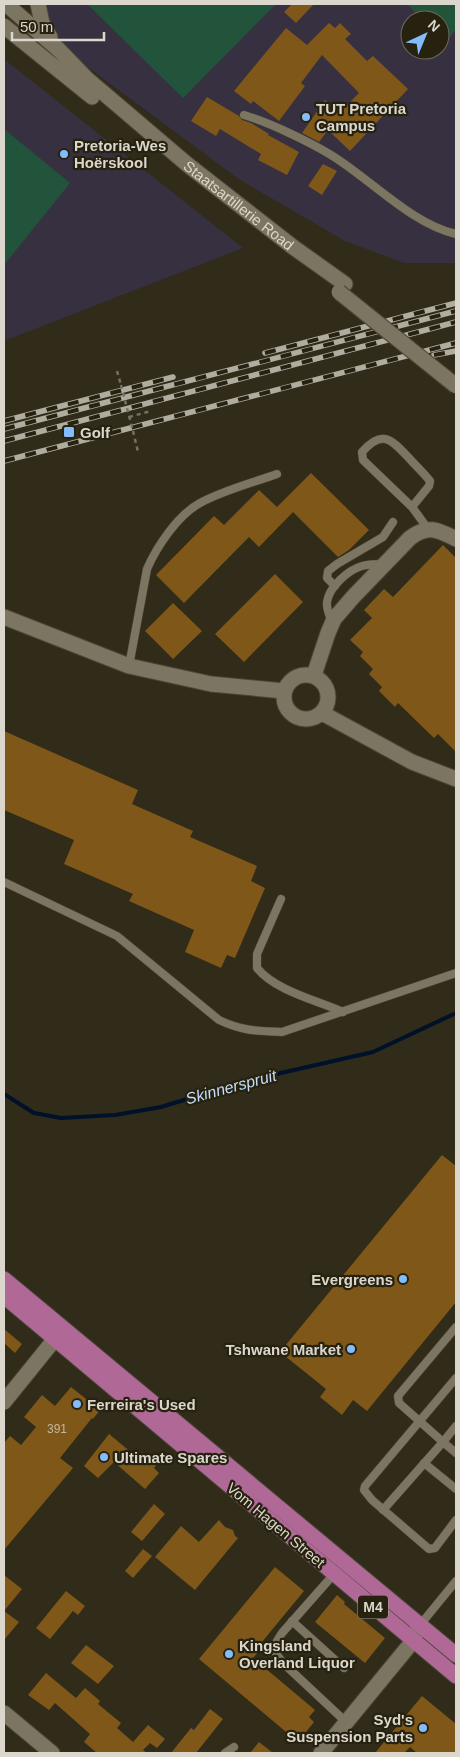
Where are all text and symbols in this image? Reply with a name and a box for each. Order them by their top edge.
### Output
scale bar [12,10,105,42]
north arrow [400,10,450,60]
text: N [425,16,443,35]
text: 50 m [20,18,53,35]
place label: TUT Pretoria Campus [316,100,407,134]
marker: TUT Pretoria Campus [300,111,312,123]
place label: Pretoria-Wes Hoërskool [74,137,166,171]
marker: Pretoria-Wes Hoërskool [58,148,70,160]
street label: Staatsartillerie Road [181,157,298,253]
place label: Golf [80,424,111,441]
marker: Golf [62,425,76,439]
water label: Skinnerspruit [184,1067,279,1107]
place label: Evergreens [311,1271,393,1288]
marker: Evergreens [397,1273,409,1285]
place label: Tshwane Market [225,1341,341,1358]
marker: Tshwane Market [345,1343,357,1355]
place label: Ferreira's Used [87,1396,196,1413]
marker: Ferreira's Used [71,1398,83,1410]
house number: 391 [47,1422,67,1436]
place label: Ultimate Spares [114,1449,227,1466]
marker: Ultimate Spares [98,1451,110,1463]
street label: Vom Hagen Street [224,1479,329,1571]
road number: M4 [358,1595,388,1618]
place label: Kingsland Overland Liquor [239,1637,355,1671]
marker: Kingsland Overland Liquor [223,1648,235,1660]
place label: Syd's Suspension Parts [286,1711,413,1745]
marker: Syd's Suspension Parts [417,1722,429,1734]

